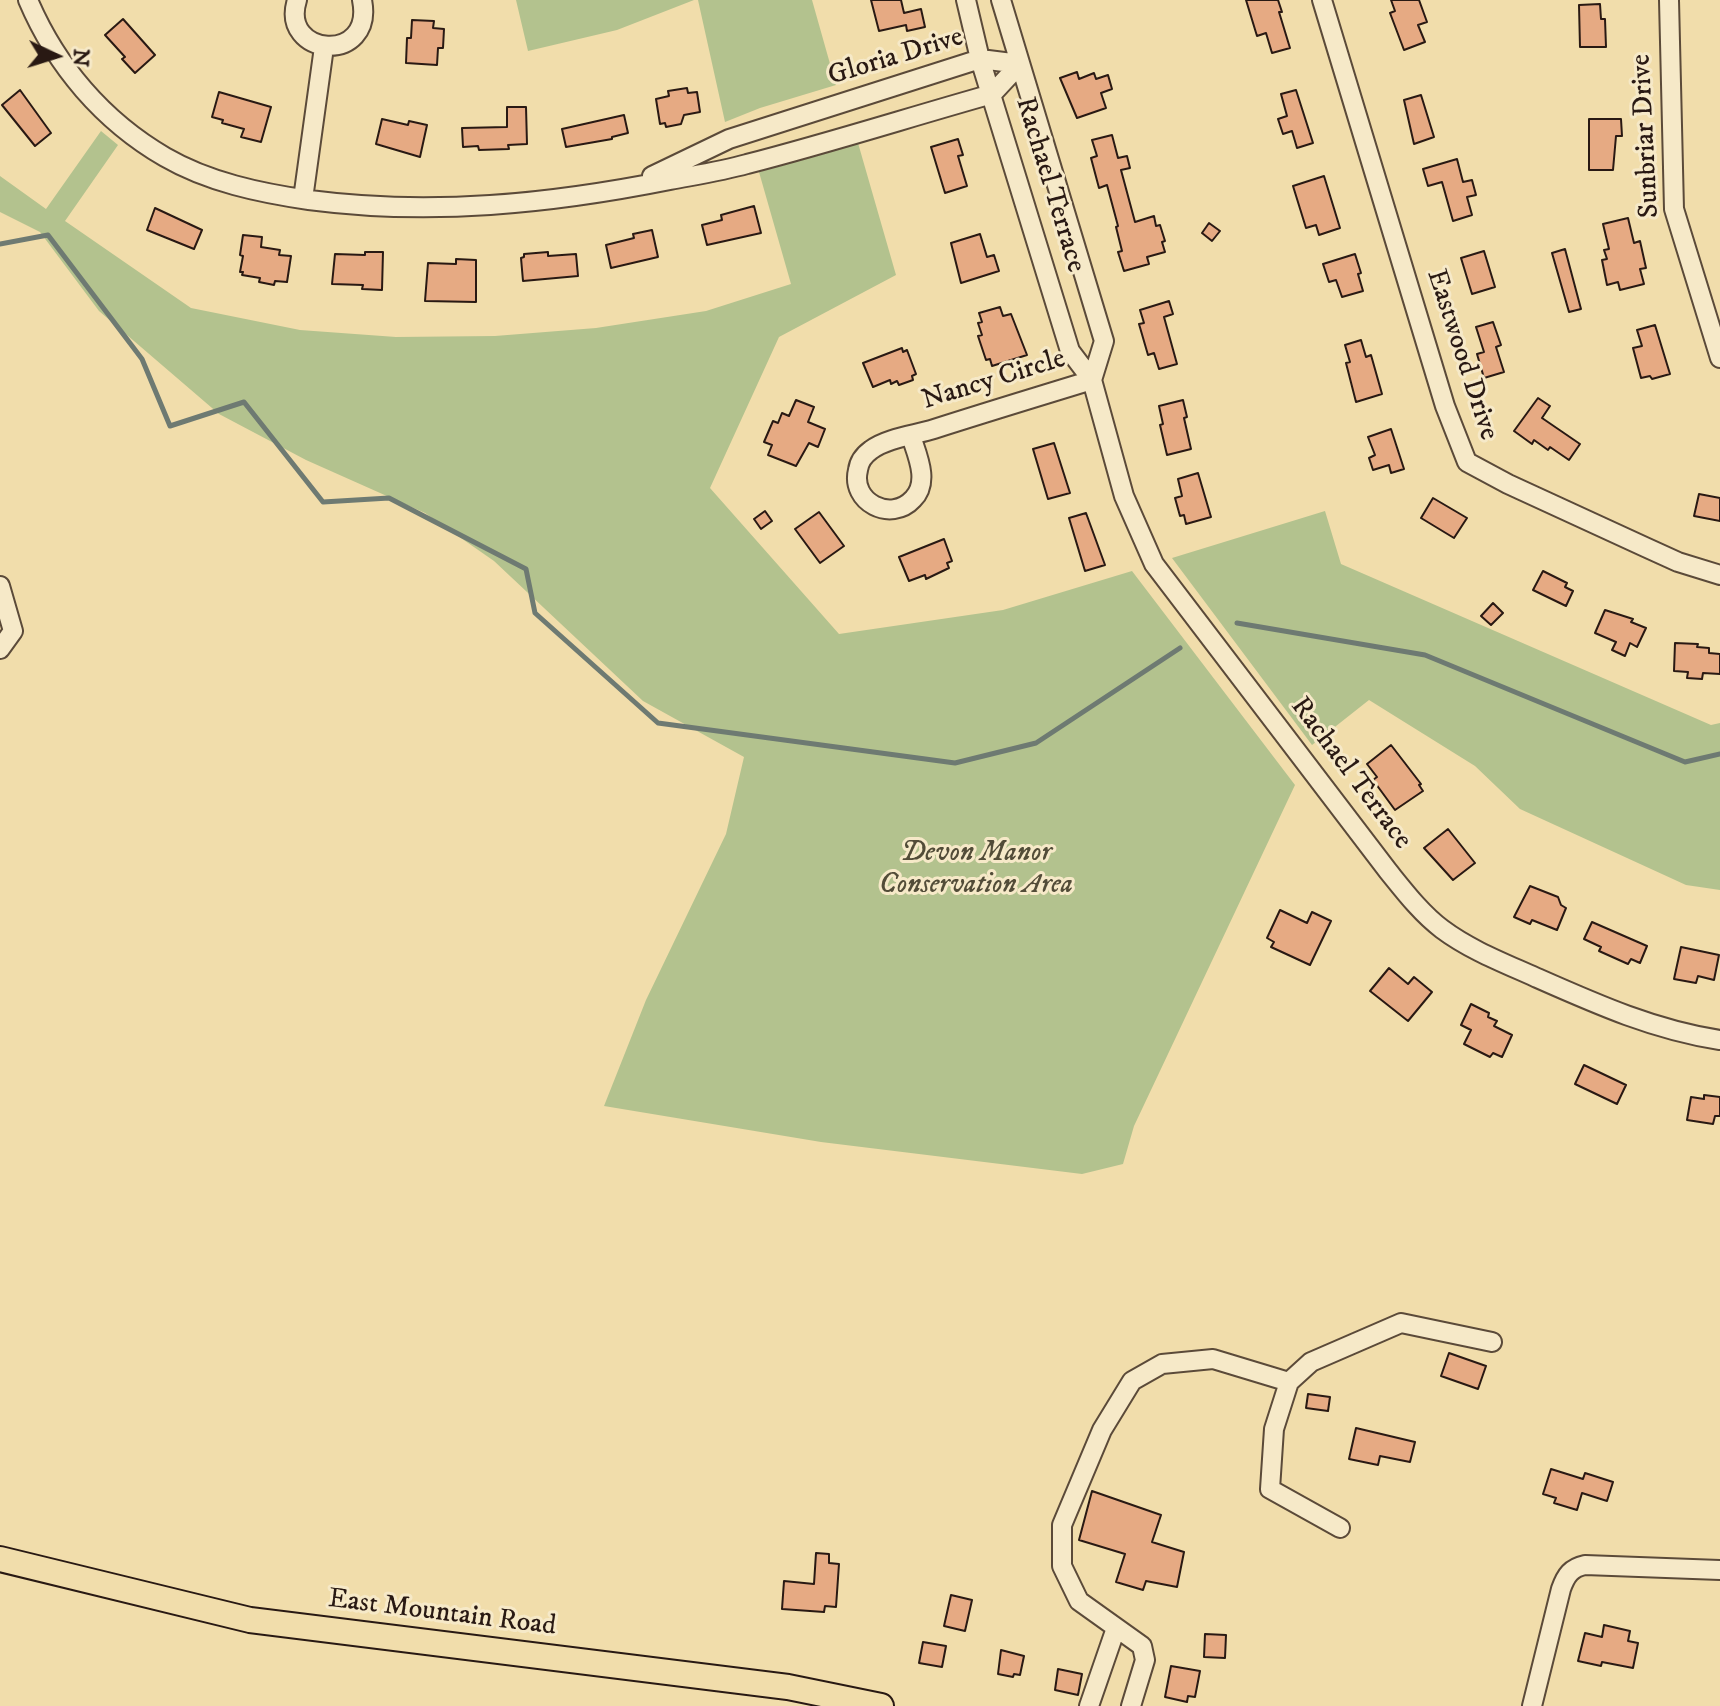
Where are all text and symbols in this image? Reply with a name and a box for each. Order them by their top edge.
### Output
north arrow [16,16,96,96]
street label: Gloria Drive [824,22,968,94]
text: N [66,48,95,68]
street label: Sunbriar Drive [1626,53,1668,219]
street label: Rachael Terrace [1006,93,1092,277]
street label: Eastwood Drive [1418,265,1504,445]
street label: Nancy Circle [918,343,1070,419]
street label: Rachael Terrace [1282,691,1418,857]
park label: Devon Manor Conservation Area [879,837,1073,903]
street label: East Mountain Road [326,1583,558,1645]

